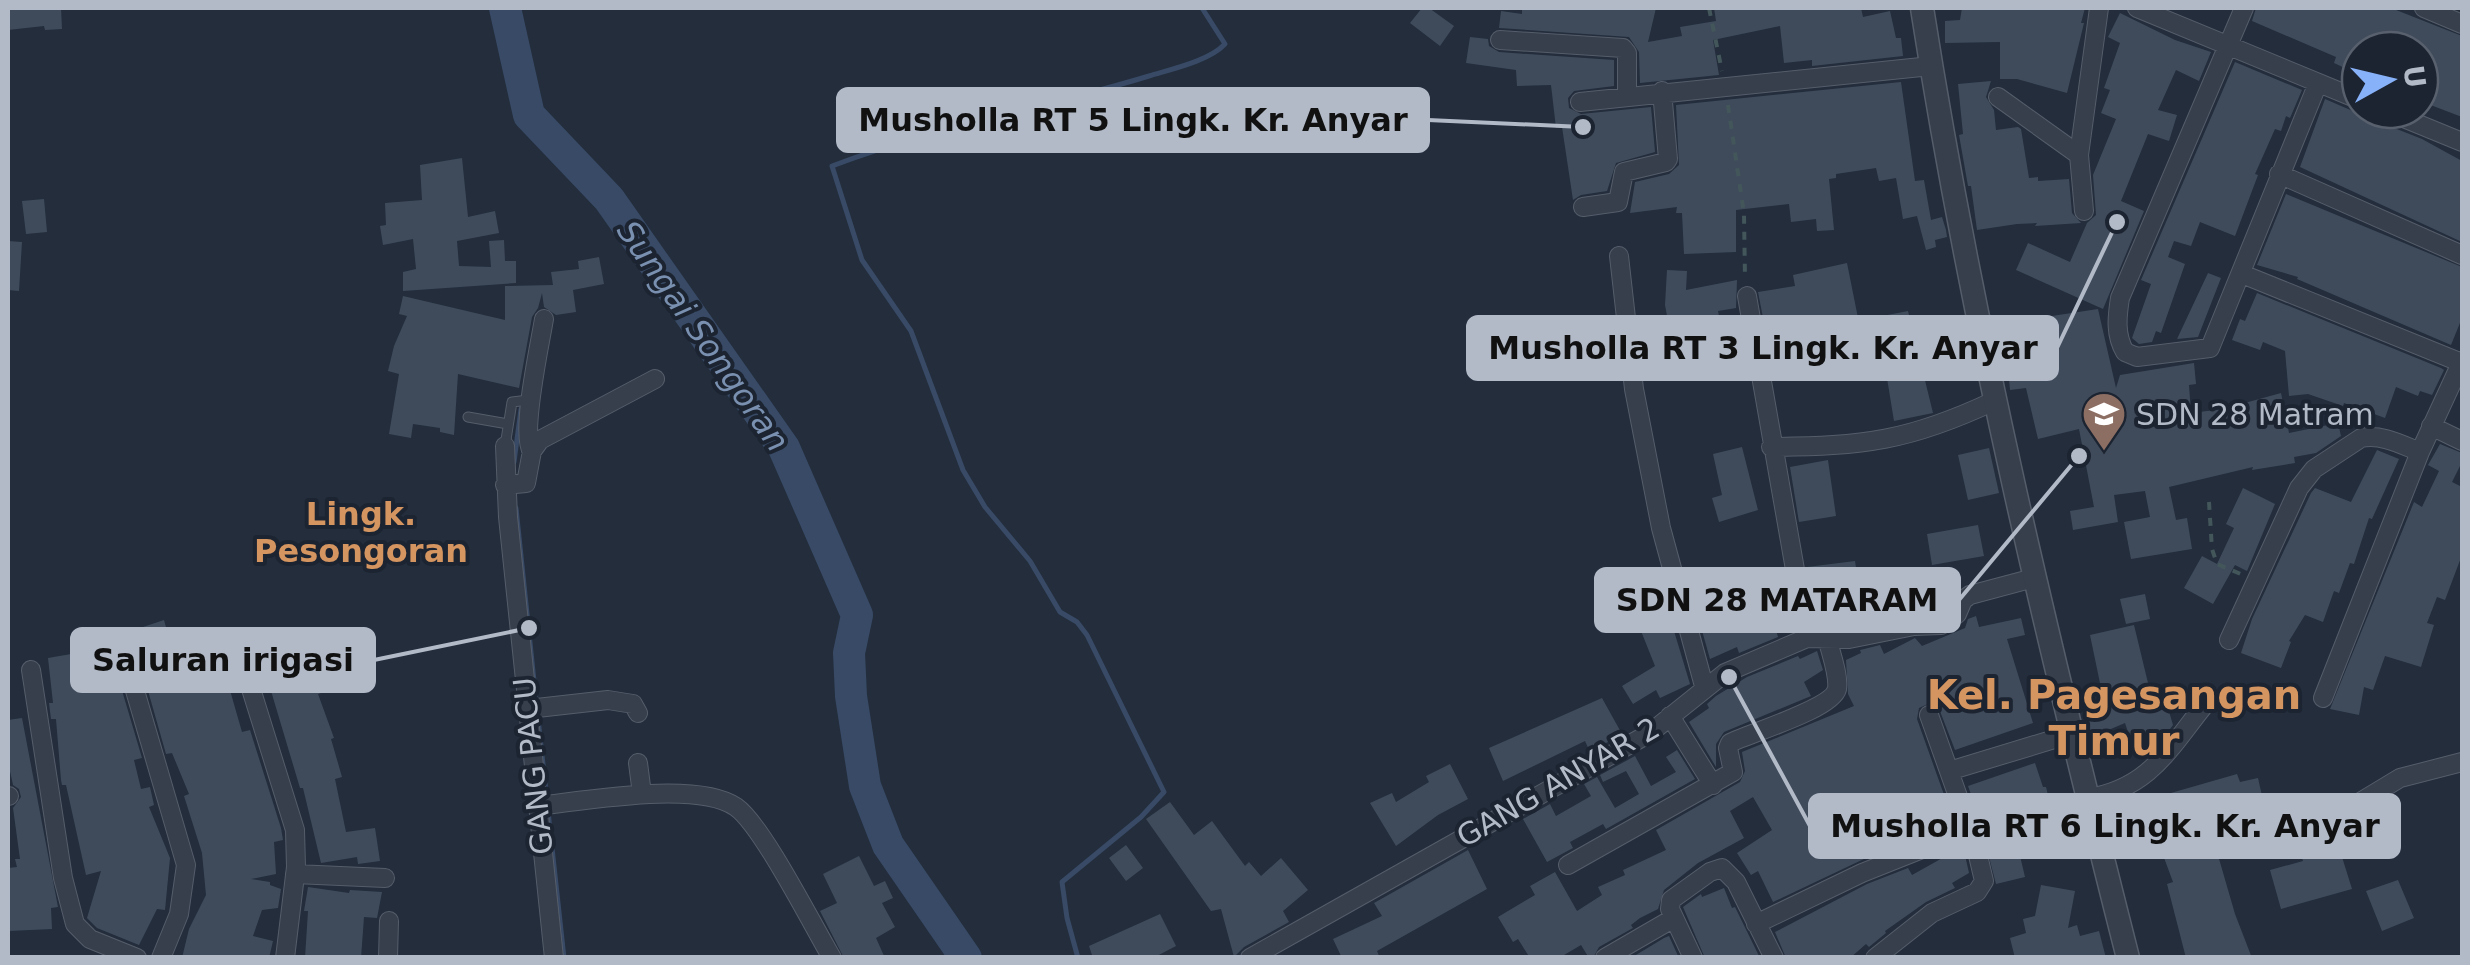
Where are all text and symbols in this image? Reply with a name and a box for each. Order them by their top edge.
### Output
north arrow [2340,30,2440,130]
text: U [2396,63,2432,90]
callout: Musholla RT 5 Lingk. Kr. Anyar [838,89,1428,151]
text: Musholla RT 5 Lingk. Kr. Anyar [858,101,1408,139]
water label: Sungai Songoran [609,213,797,459]
callout: Musholla RT 3 Lingk. Kr. Anyar [1468,317,2057,379]
text: Musholla RT 3 Lingk. Kr. Anyar [1488,329,2038,367]
school or university icon: SDN 28 Matram [2081,391,2127,452]
place label: SDN 28 Matram [2136,397,2374,432]
district label: Lingk. Pesongoran [254,495,468,570]
callout: SDN 28 MATARAM [1596,569,1959,631]
text: SDN 28 MATARAM [1616,581,1938,619]
callout: Saluran irigasi [72,629,374,691]
text: Saluran irigasi [92,641,354,679]
district label: Kel. Pagesangan Timur [1927,672,2301,764]
street label: GANG PACU [506,676,560,856]
street label: GANG ANYAR 2 [1451,710,1665,854]
callout: Musholla RT 6 Lingk. Kr. Anyar [1810,795,2399,857]
text: Musholla RT 6 Lingk. Kr. Anyar [1830,807,2380,845]

